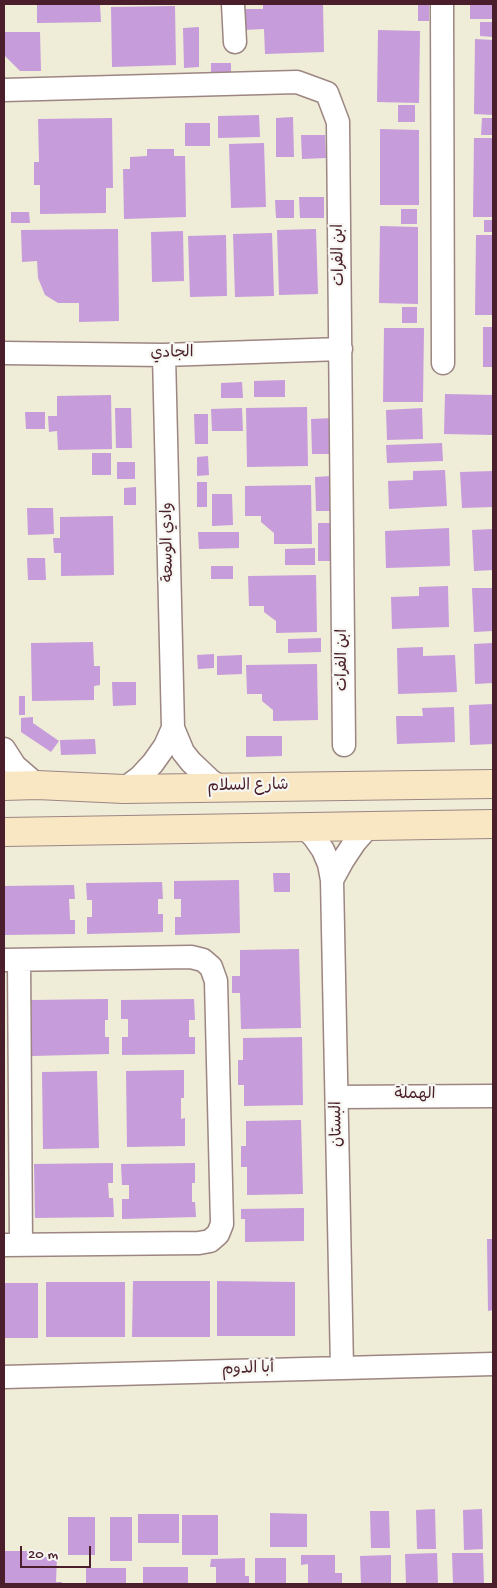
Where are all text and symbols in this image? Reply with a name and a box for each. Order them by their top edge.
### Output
street label: ابن الفرات [330,224,350,286]
street label: الجادي [150,344,194,364]
street label: وادي الوسعة [159,502,179,582]
street label: ابن الفرات [334,629,354,691]
street label: شارع السلام [207,777,289,797]
street label: الهملة [394,1086,436,1106]
street label: البستان [328,1101,348,1147]
street label: أبا الدوم [222,1359,274,1381]
scale bar [22,1536,94,1568]
text: 20 m [28,1546,58,1564]

